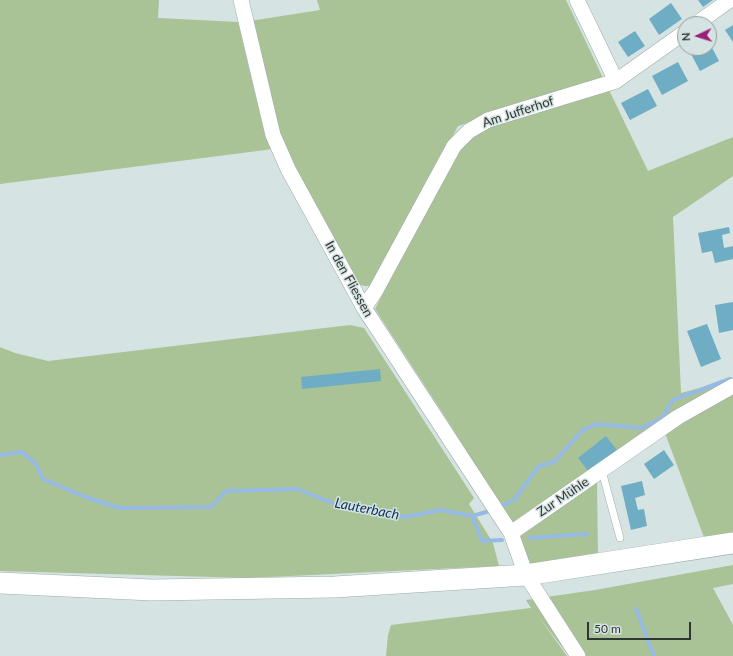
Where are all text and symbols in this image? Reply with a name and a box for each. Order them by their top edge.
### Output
north arrow [677,16,717,56]
text: N [679,32,692,41]
street label: Am Jufferhof [480,93,556,131]
street label: In den Fliessen [322,238,376,320]
street label: Zur Mühle [534,474,592,520]
water label: Lauterbach [333,494,401,524]
scale bar [589,614,693,640]
text: 50 m [594,621,621,636]

